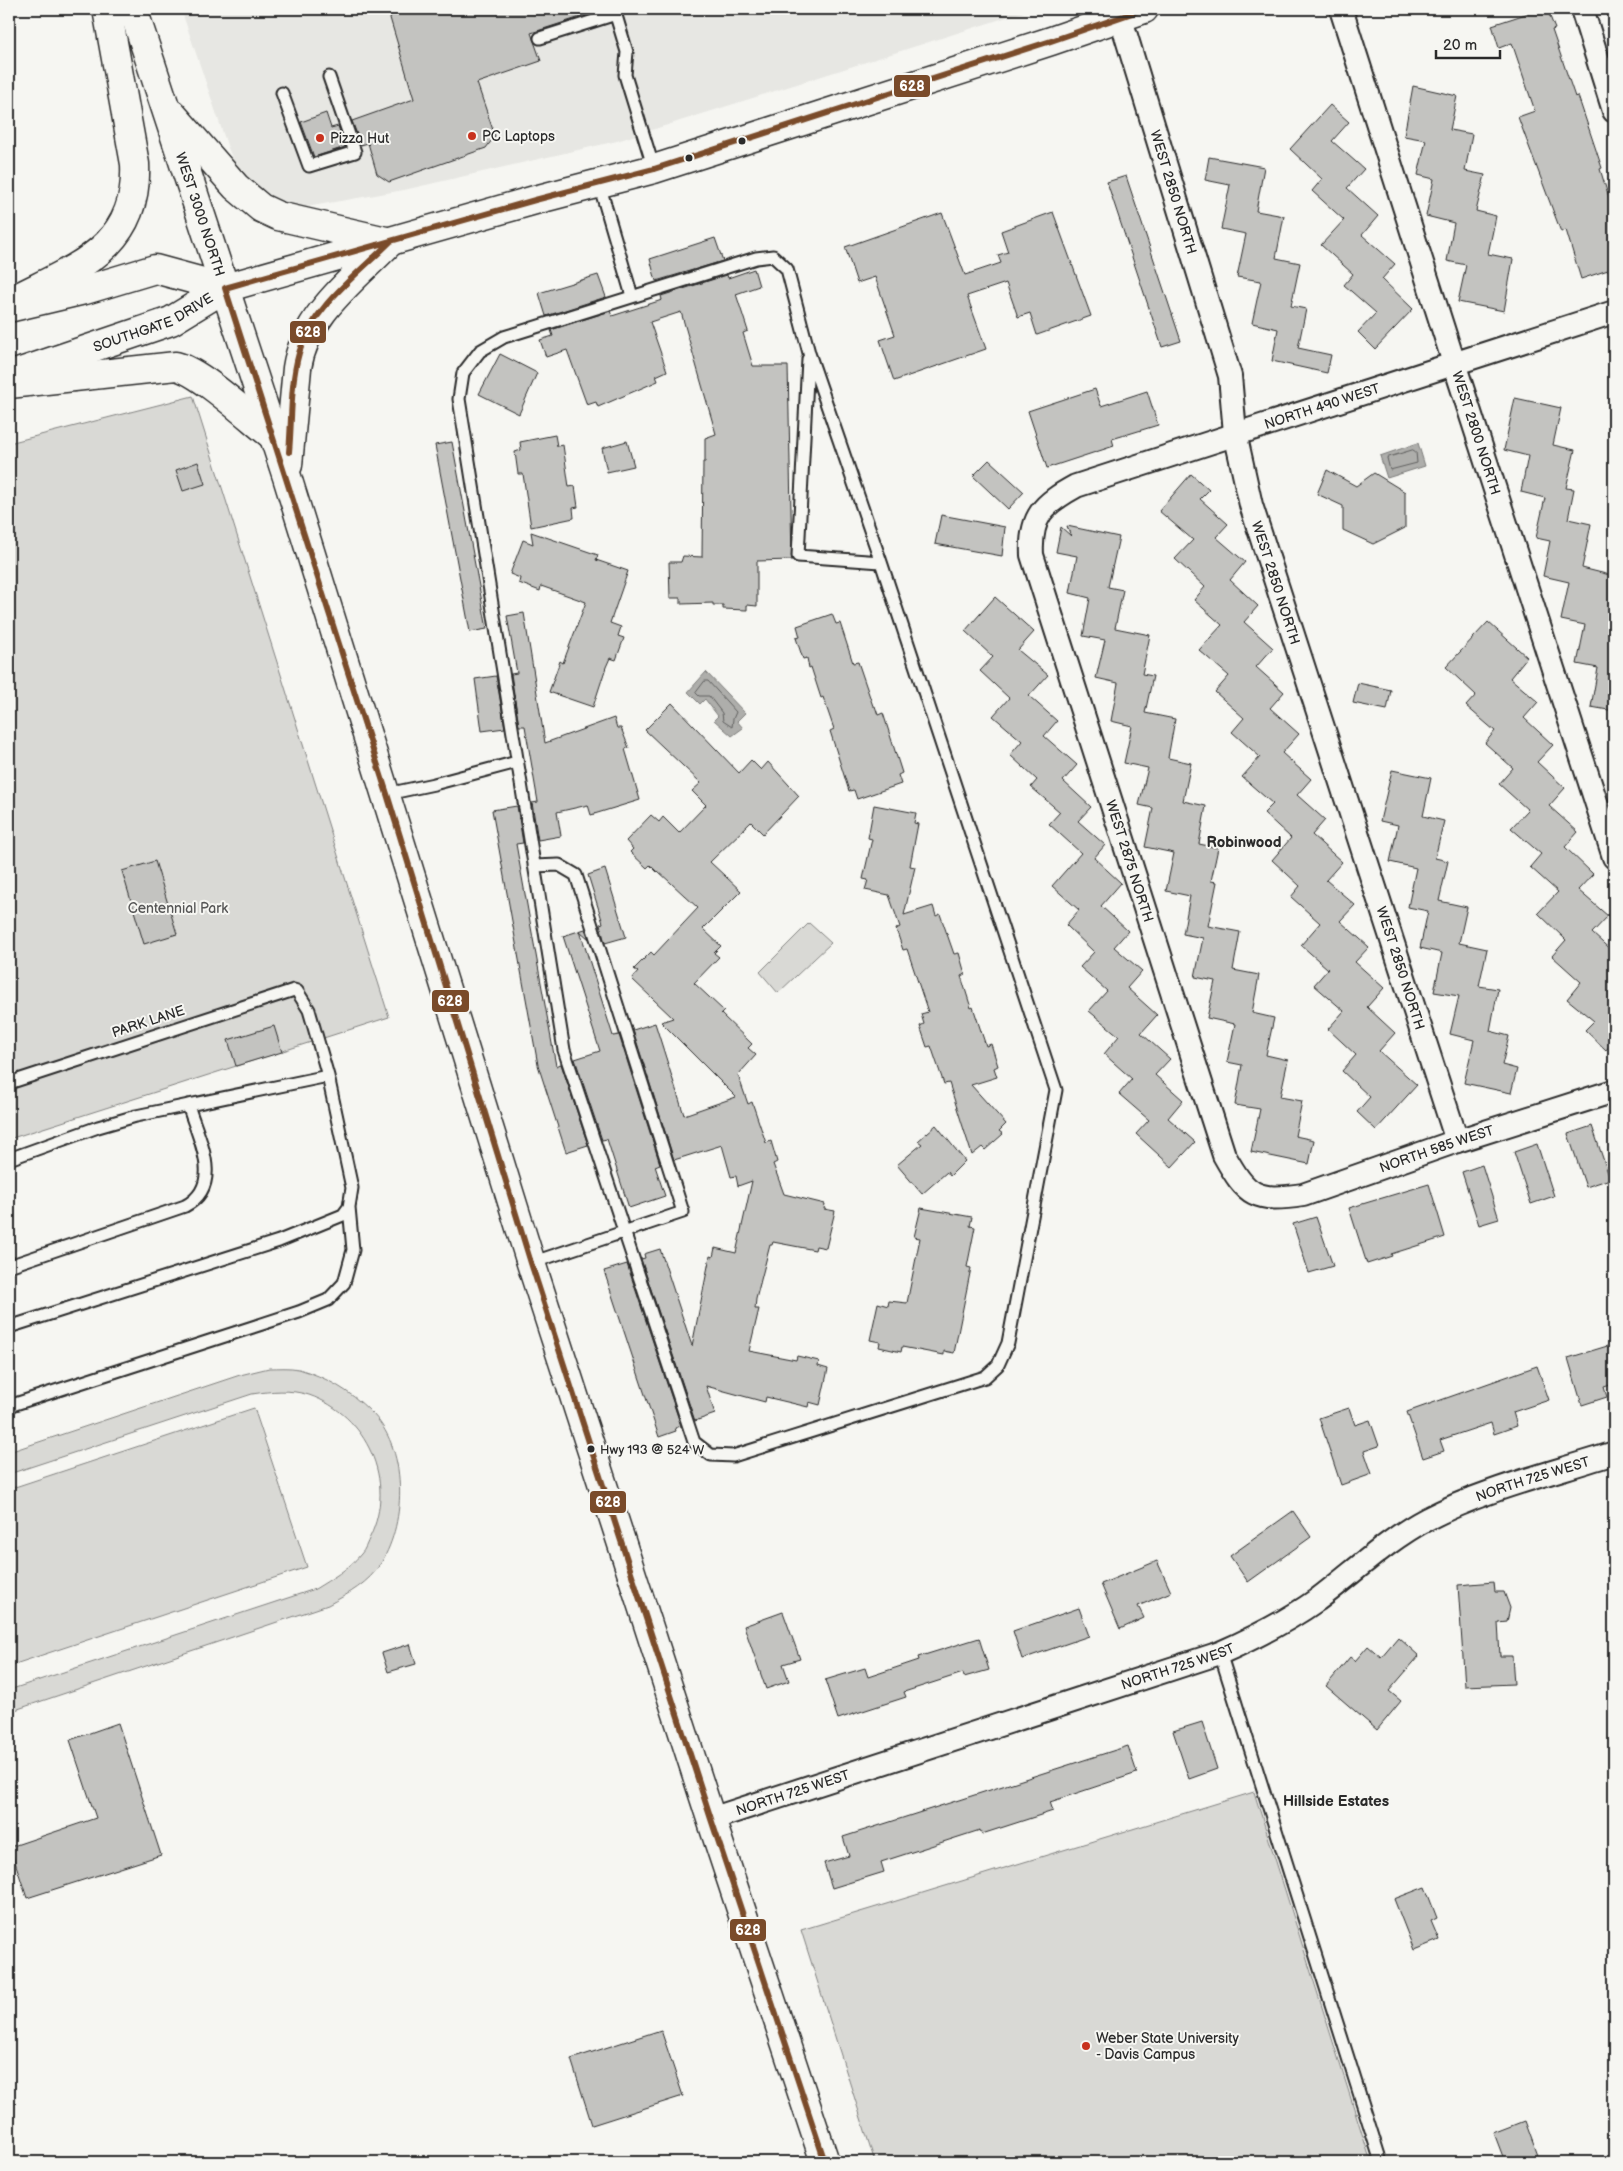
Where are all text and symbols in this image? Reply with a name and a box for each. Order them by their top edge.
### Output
scale bar [1436,28,1499,60]
text: 20 m [1443,36,1477,55]
line badge: 628 [893,74,931,98]
text: 628 [899,78,925,95]
place label: PC Laptops [482,128,555,145]
street label: WEST 2850 NORTH [1146,128,1200,256]
place label: Pizza Hut [330,130,390,147]
marker: PC Laptops [466,130,478,142]
marker: Pizza Hut [314,132,326,144]
unlabelled marker [737,136,747,146]
street label: WEST 3000 NORTH [172,150,228,278]
unlabelled marker [684,153,694,163]
street label: SOUTHGATE DRIVE [91,289,216,356]
line badge: 628 [289,320,327,344]
text: 628 [295,324,321,341]
street label: WEST 2800 NORTH [1448,369,1504,497]
street label: NORTH 490 WEST [1262,380,1383,433]
street label: WEST 2850 NORTH [1248,519,1304,647]
street label: WEST 2875 NORTH [1102,798,1157,924]
district label: Robinwood [1206,833,1282,852]
park label: Centennial Park [128,900,228,917]
street label: WEST 2850 NORTH [1373,904,1428,1032]
line badge: 628 [431,989,470,1013]
text: 628 [437,993,463,1010]
street label: PARK LANE [110,1002,187,1041]
street label: NORTH 585 WEST [1377,1122,1496,1177]
place label: Hwy 193 @ 524 W [600,1442,705,1458]
marker: Hwy 193 @ 524 W [586,1444,596,1454]
street label: NORTH 725 WEST [1473,1453,1592,1506]
line badge: 628 [589,1490,627,1514]
text: 628 [595,1494,621,1511]
street label: NORTH 725 WEST [1119,1639,1238,1694]
street label: NORTH 725 WEST [734,1766,852,1819]
district label: Hillside Estates [1283,1792,1389,1811]
line badge: 628 [729,1918,767,1942]
text: 628 [735,1922,761,1939]
place label: Weber State University - Davis Campus [1096,2030,1240,2063]
marker: Weber State University - Davis Campus [1080,2040,1092,2052]

